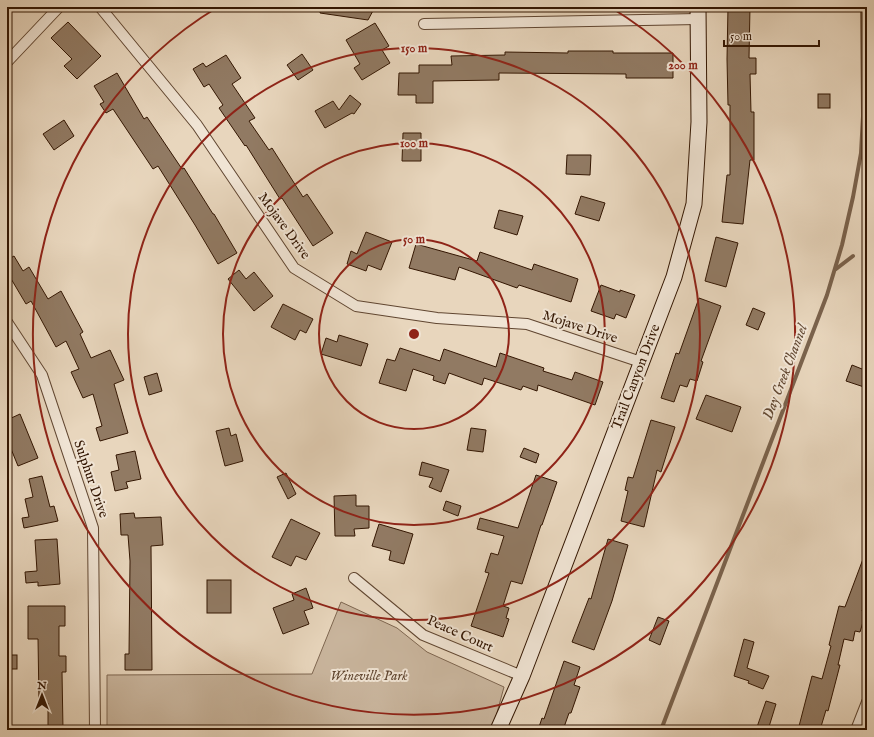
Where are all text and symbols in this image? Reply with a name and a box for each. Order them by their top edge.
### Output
scale bar [724,22,819,48]
text: 50 m [730,29,752,44]
text: 150 m [401,41,428,56]
text: 200 m [668,58,698,73]
text: 100 m [400,136,429,151]
street label: Mojave Drive [254,189,315,263]
text: 50 m [403,232,426,247]
street label: Mojave Drive [540,306,620,348]
water label: Day Creek Channel [758,320,812,422]
street label: Trail Canyon Drive [608,321,665,432]
centre of rings [407,327,421,341]
street label: Sulphur Drive [69,438,113,521]
street label: Peace Court [424,611,496,657]
park label: Wineville Park [330,667,408,685]
north arrow [22,675,62,715]
text: N [36,679,47,693]

